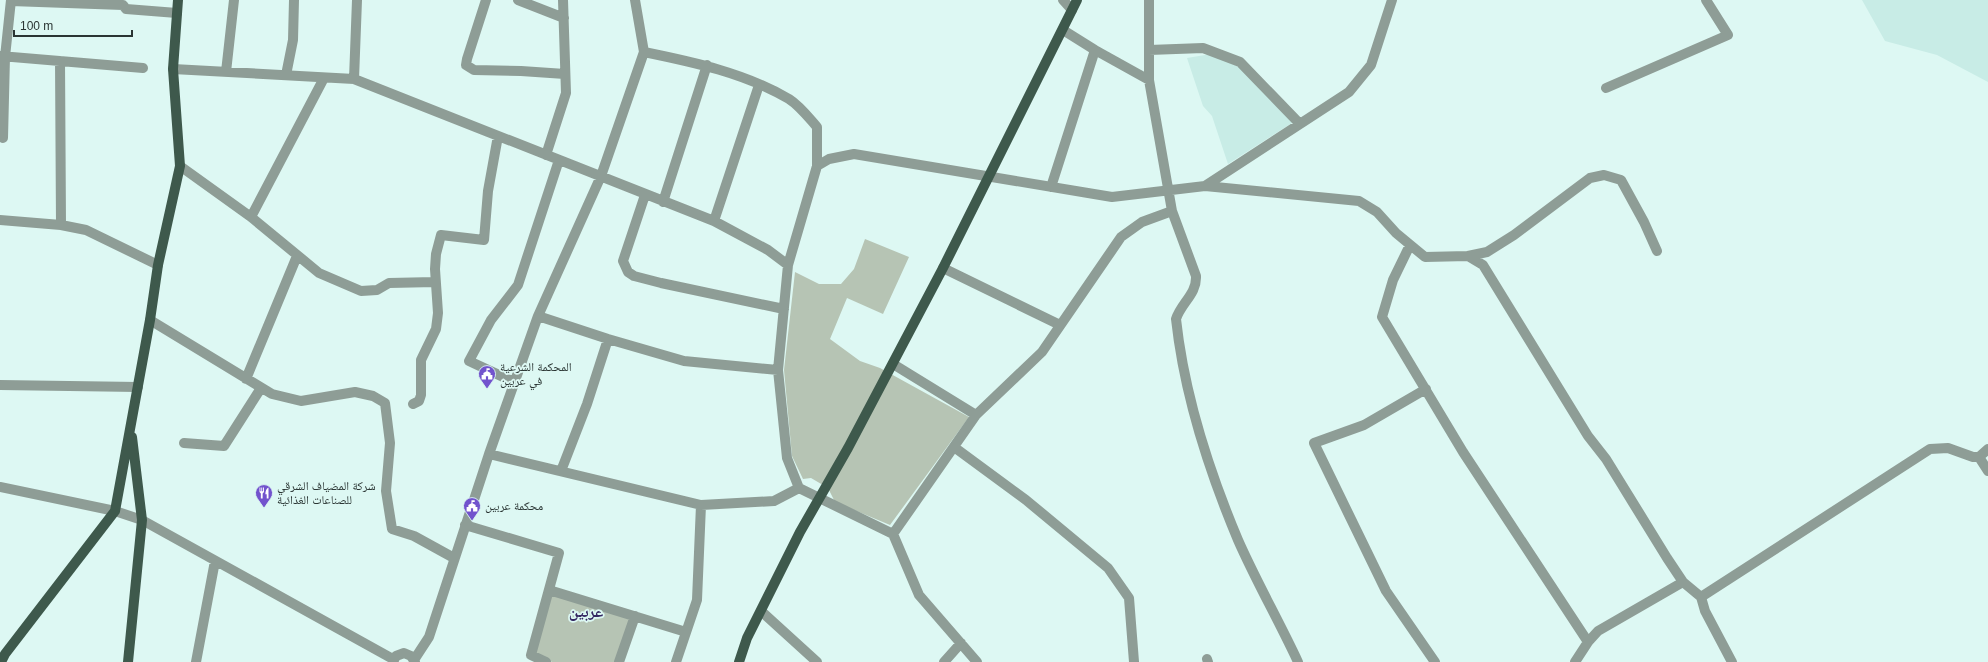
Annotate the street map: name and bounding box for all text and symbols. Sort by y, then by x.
scale bar [14,12,132,38]
text: 100 m [20,19,53,33]
place label: المحكمة الشرعية في عربين [500,360,572,391]
public building icon: المحكمة الشرعية في عربين [477,364,497,389]
place label: شركة المضياف الشرقي للصناعات الغذائية [277,479,376,507]
restaurant icon: شركة المضياف الشرقي للصناعات الغذائية [254,483,274,508]
public building icon: محكمة عربين [462,496,482,521]
place label: محكمة عربين [485,499,543,513]
district label: عربين [569,603,603,621]

